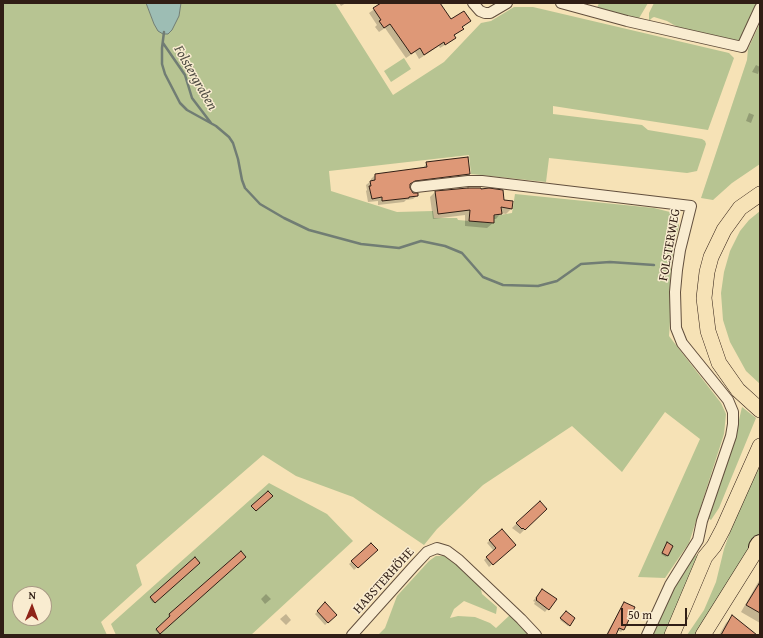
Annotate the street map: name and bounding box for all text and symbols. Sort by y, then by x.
water label: Folstergraben [170,43,220,113]
street label: FOLSTERWEG [656,208,684,282]
street label: HABSTERHÖHE [350,545,418,617]
north arrow [12,586,52,626]
text: N [28,587,36,603]
scale bar [623,600,689,626]
text: 50 m [628,606,652,623]

